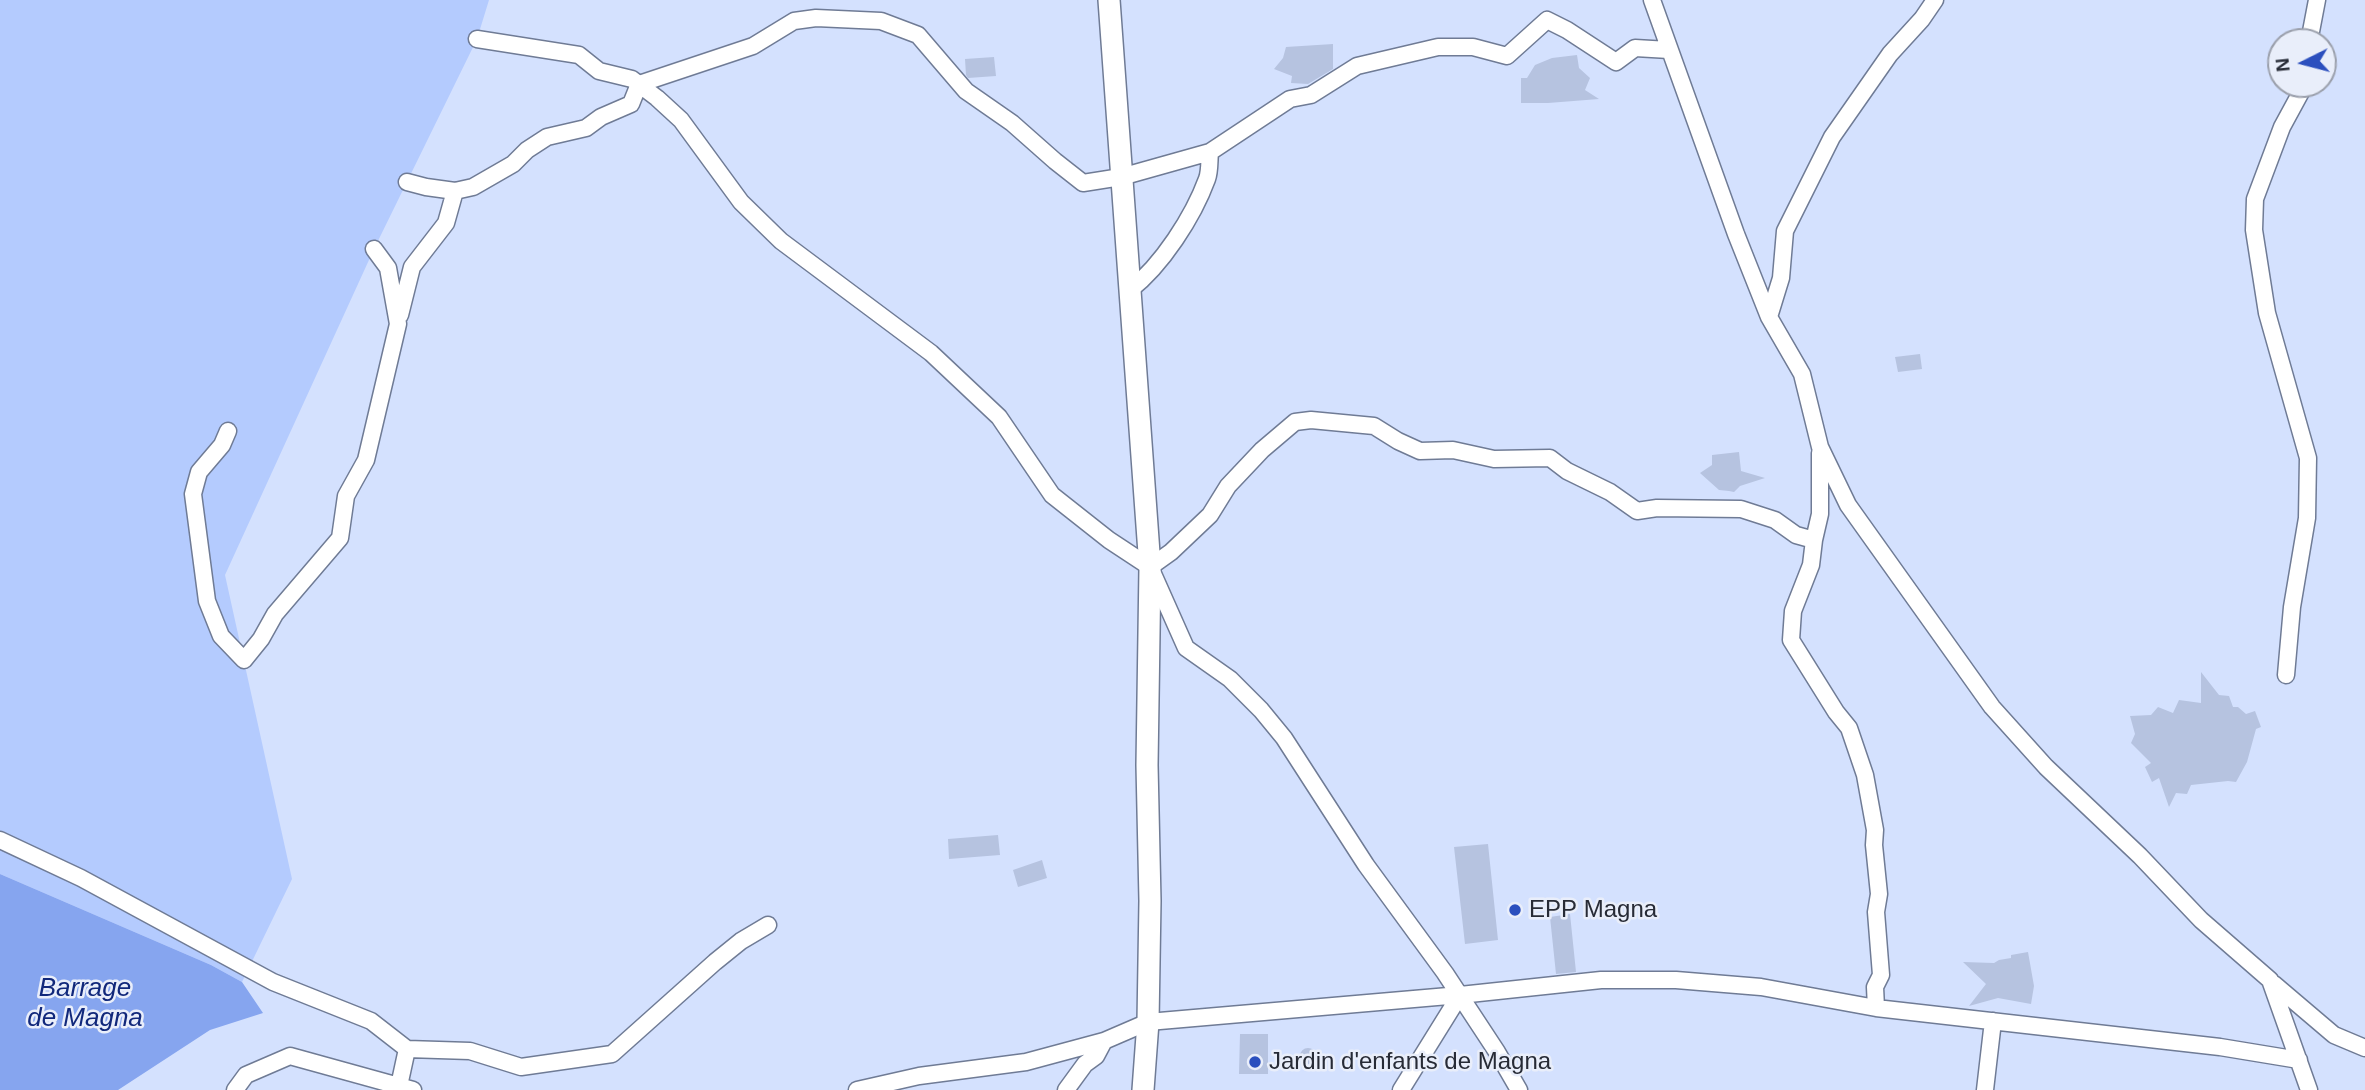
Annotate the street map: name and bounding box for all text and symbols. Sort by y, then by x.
north arrow [2267,28,2337,98]
text: N [2271,57,2294,73]
place label: EPP Magna [1529,896,1657,924]
marker: EPP Magna [1507,902,1523,918]
water label: Barrage de Magna [27,973,143,1034]
place label: Jardin d'enfants de Magna [1269,1048,1551,1076]
marker: Jardin d'enfants de Magna [1247,1054,1263,1070]

